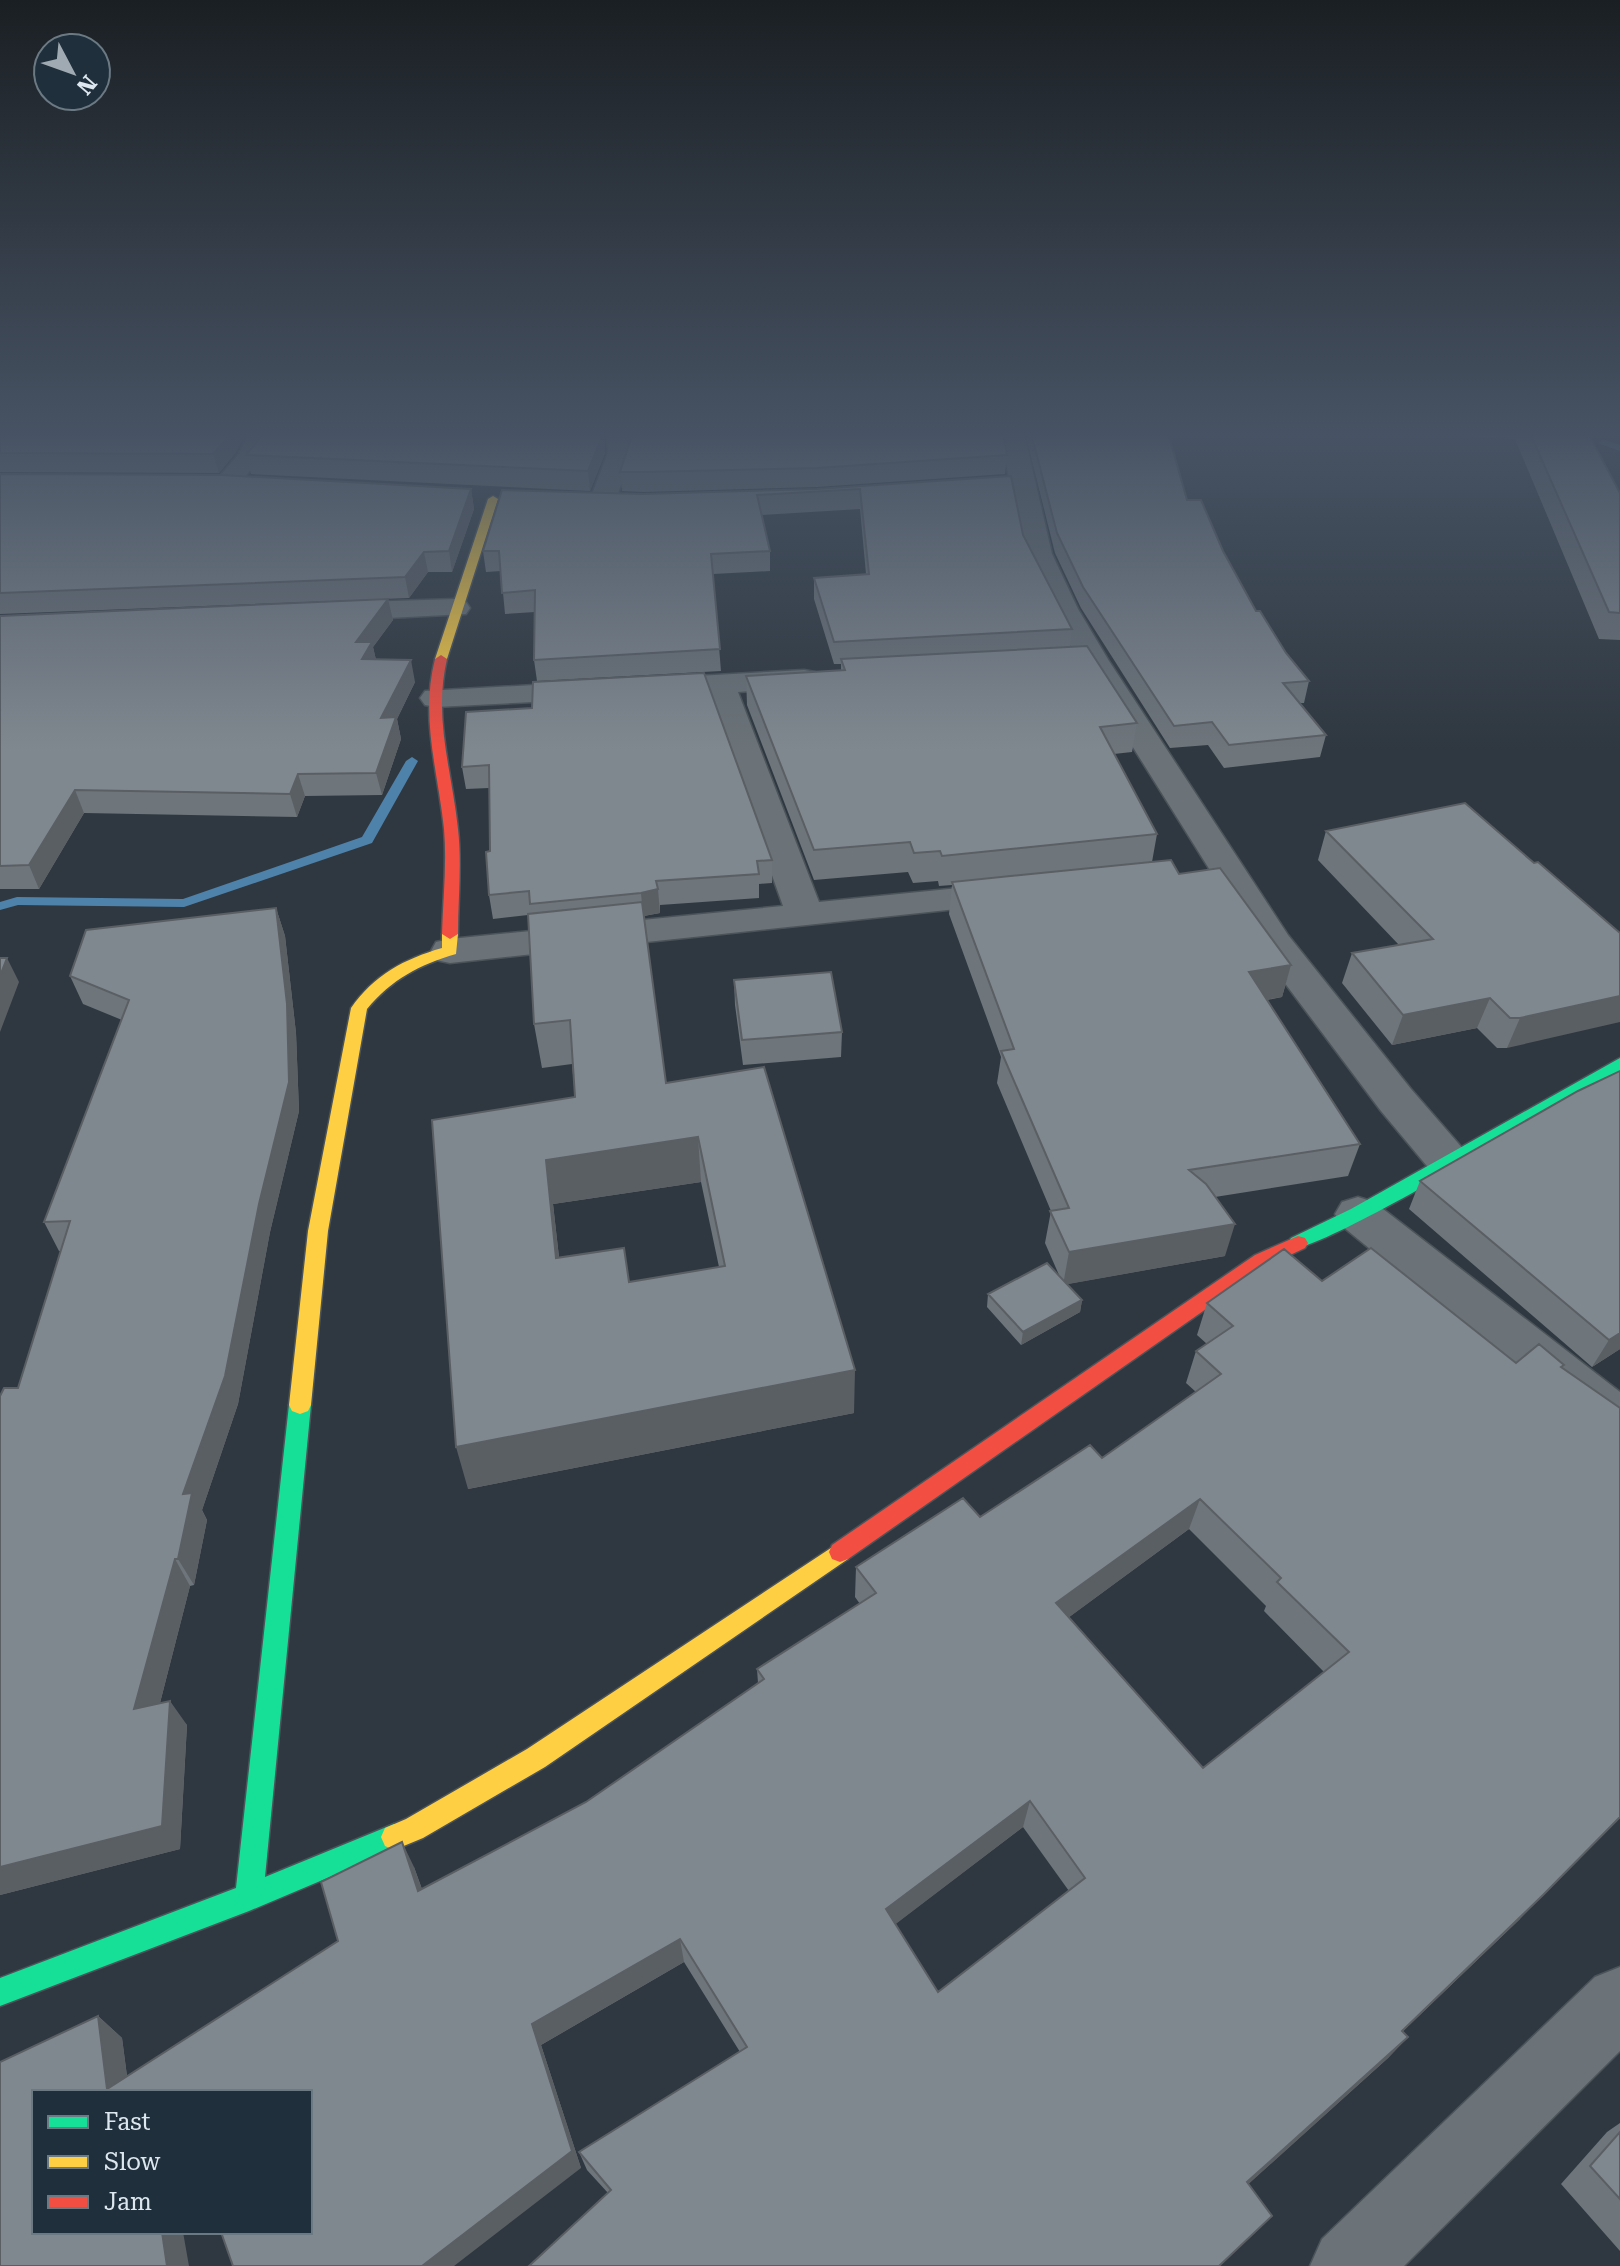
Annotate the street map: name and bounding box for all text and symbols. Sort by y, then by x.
north arrow [32,32,112,112]
text: N [72,70,102,99]
legend [32,2090,312,2234]
text: Fast [104,2108,151,2136]
text: Slow [104,2148,161,2176]
text: Jam [104,2188,152,2216]

